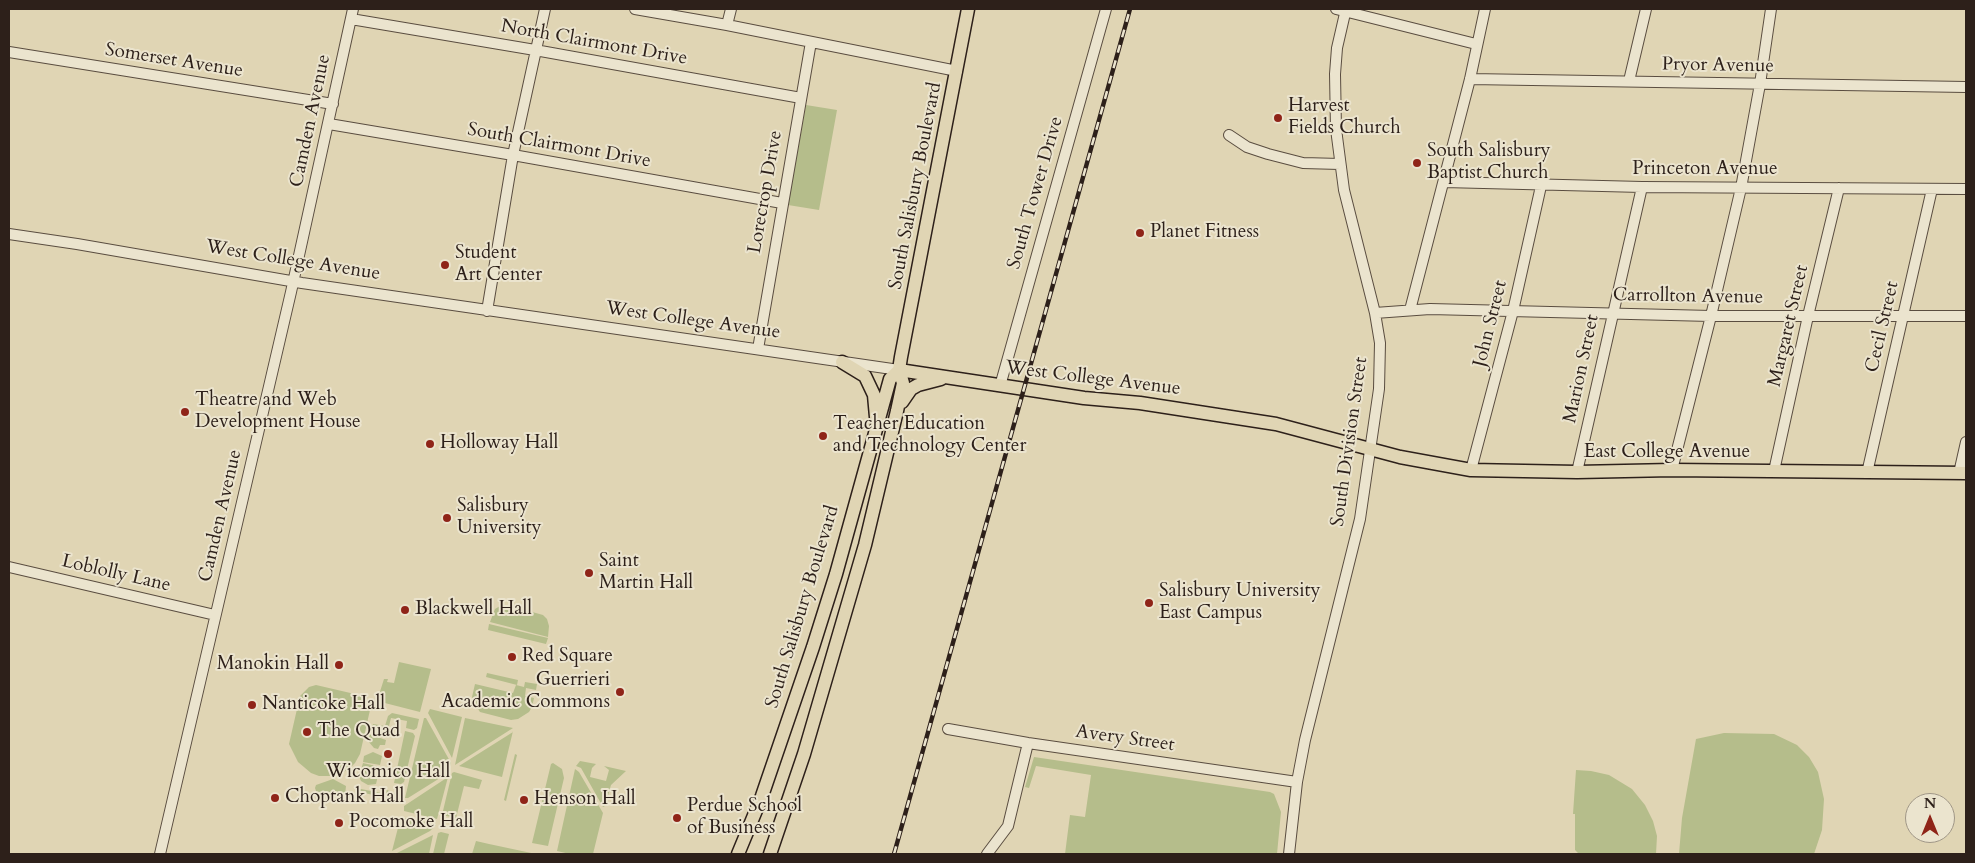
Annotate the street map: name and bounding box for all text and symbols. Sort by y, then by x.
street label: North Clairmont Drive [499,15,689,71]
street label: Somerset Avenue [104,39,244,83]
street label: Camden Avenue [286,53,336,189]
street label: Pryor Avenue [1662,54,1774,78]
street label: South Salisbury Boulevard [885,80,947,292]
place label: Harvest Fields Church [1288,96,1401,140]
marker: Harvest Fields Church [1272,112,1284,124]
street label: South Tower Drive [1003,114,1069,272]
street label: South Clairmont Drive [466,119,652,173]
street label: Lorecrop Drive [744,129,788,255]
place label: South Salisbury Baptist Church [1427,141,1551,185]
marker: South Salisbury Baptist Church [1411,157,1423,169]
street label: Princeton Avenue [1632,159,1778,181]
place label: Planet Fitness [1150,222,1259,244]
marker: Planet Fitness [1134,227,1146,239]
street label: West College Avenue [204,236,382,286]
place label: Student Art Center [455,243,542,287]
marker: Student Art Center [439,259,451,271]
street label: Margaret Street [1764,263,1814,389]
street label: John Street [1469,278,1513,370]
street label: Cecil Street [1861,279,1905,375]
street label: Carrollton Avenue [1613,284,1763,310]
street label: West College Avenue [604,297,782,345]
street label: Marion Street [1559,313,1605,425]
street label: South Division Street [1327,356,1373,528]
street label: West College Avenue [1004,357,1182,401]
place label: Theatre and Web Development House [195,390,361,434]
marker: Theatre and Web Development House [179,406,191,418]
place label: Teacher Education and Technology Center [833,414,1026,458]
marker: Teacher Education and Technology Center [817,430,829,442]
place label: Holloway Hall [440,433,558,455]
marker: Holloway Hall [424,438,436,450]
street label: East College Avenue [1584,442,1750,464]
street label: Camden Avenue [195,448,247,584]
place label: Salisbury University [457,496,542,540]
street label: South Salisbury Boulevard [761,503,845,711]
marker: Salisbury University [441,512,453,524]
street label: Loblolly Lane [59,550,173,598]
place label: Saint Martin Hall [599,551,693,595]
marker: Saint Martin Hall [583,567,595,579]
place label: Salisbury University East Campus [1159,581,1321,625]
marker: Salisbury University East Campus [1143,597,1155,609]
place label: Blackwell Hall [415,599,532,621]
marker: Blackwell Hall [399,604,411,616]
place label: Red Square [522,646,613,668]
marker: Red Square [506,651,518,663]
place label: Manokin Hall [217,654,329,676]
marker: Manokin Hall [333,659,345,671]
place label: Guerrieri Academic Commons [441,670,610,714]
marker: Guerrieri Academic Commons [614,686,626,698]
place label: Nanticoke Hall [262,694,385,716]
marker: Nanticoke Hall [246,699,258,711]
place label: The Quad [317,721,400,743]
street label: Avery Street [1074,721,1176,757]
marker: The Quad [301,726,313,738]
marker: Wicomico Hall [382,748,394,760]
place label: Wicomico Hall [326,762,450,784]
place label: Choptank Hall [285,787,404,809]
place label: Henson Hall [534,789,636,811]
marker: Choptank Hall [269,792,281,804]
north arrow [1905,793,1955,843]
marker: Henson Hall [518,794,530,806]
text: N [1924,794,1936,813]
place label: Perdue School of Business [687,796,802,840]
place label: Pocomoke Hall [349,812,473,834]
marker: Perdue School of Business [671,812,683,824]
marker: Pocomoke Hall [333,817,345,829]

